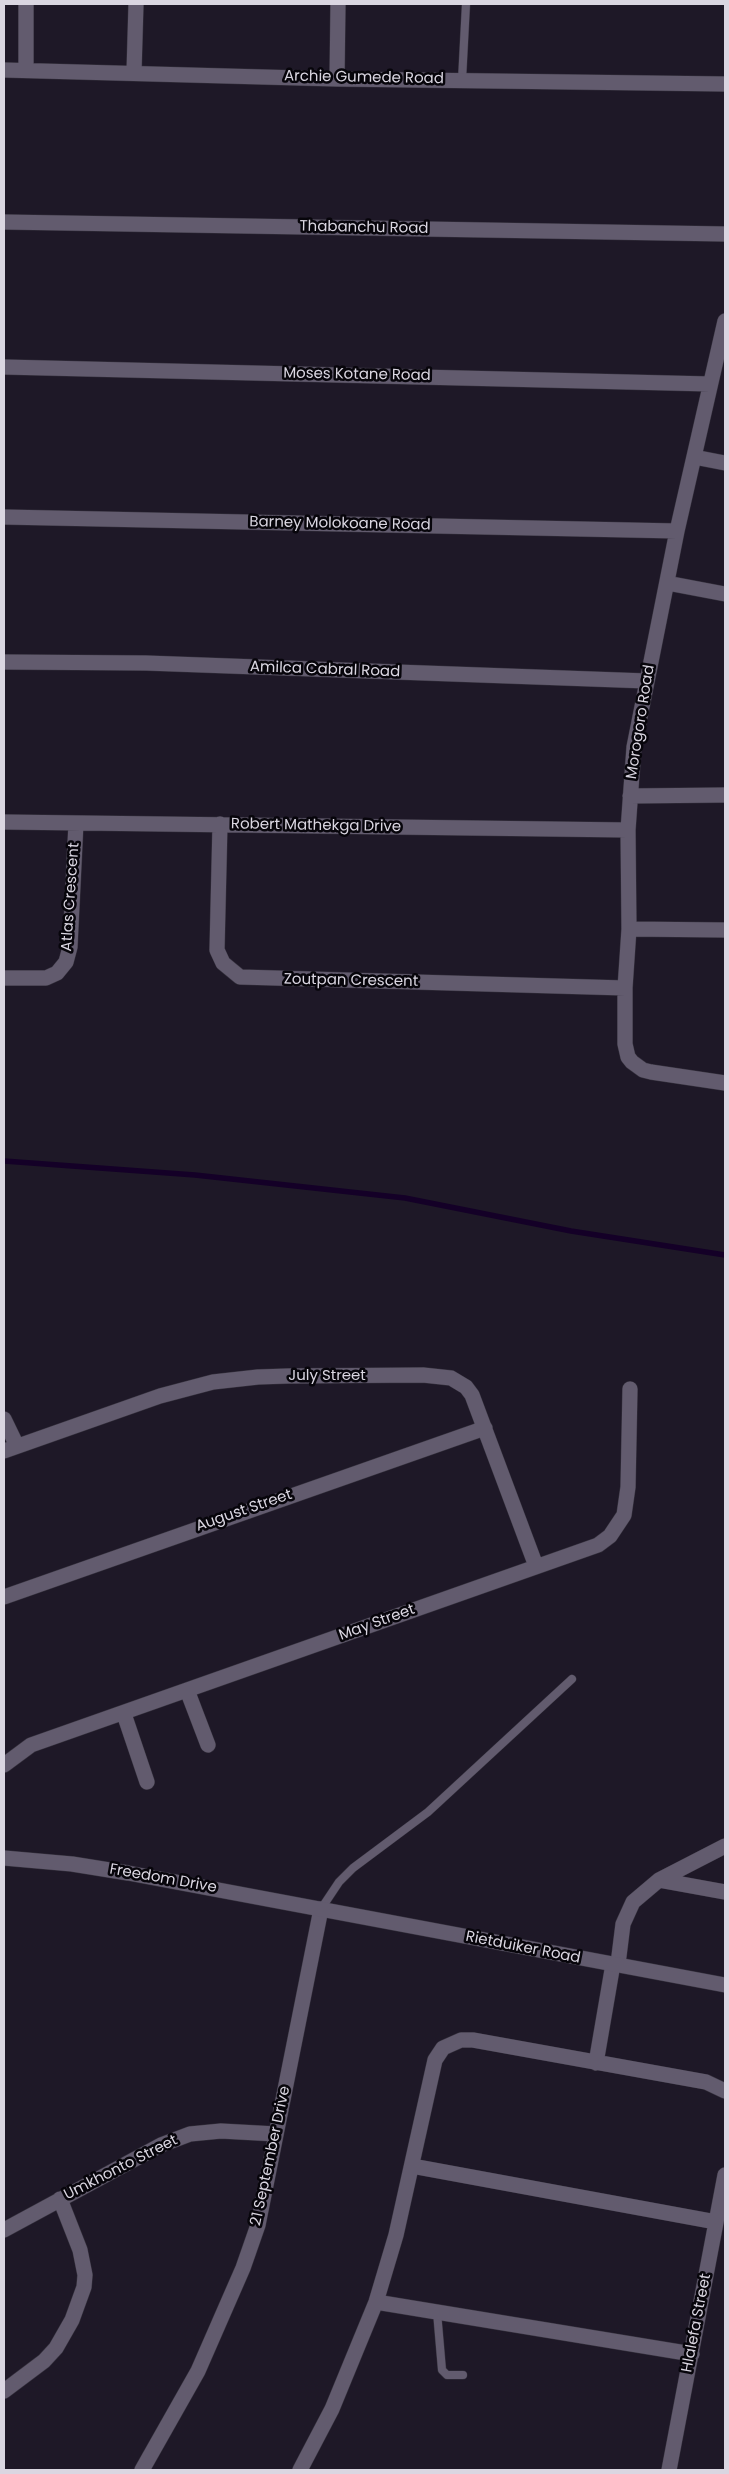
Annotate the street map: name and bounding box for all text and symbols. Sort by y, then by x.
street label: Archie Gumede Road [284,68,444,88]
street label: Thabanchu Road [299,218,429,238]
street label: Moses Kotane Road [283,365,431,385]
street label: Barney Molokoane Road [249,513,431,535]
street label: Amilca Cabral Road [249,658,401,682]
street label: Morogoro Road [623,663,659,781]
street label: Robert Mathekga Drive [231,816,401,836]
street label: Atlas Crescent [58,842,84,952]
street label: Zoutpan Crescent [284,971,418,991]
street label: July Street [288,1367,366,1385]
street label: August Street [193,1486,295,1536]
street label: May Street [337,1601,417,1645]
street label: Freedom Drive [108,1861,218,1897]
street label: Rietduiker Road [464,1928,582,1968]
street label: 21 September Drive [247,2084,295,2228]
street label: Umkhonto Street [61,2132,181,2204]
street label: Hlalefa Street [679,2272,715,2374]

